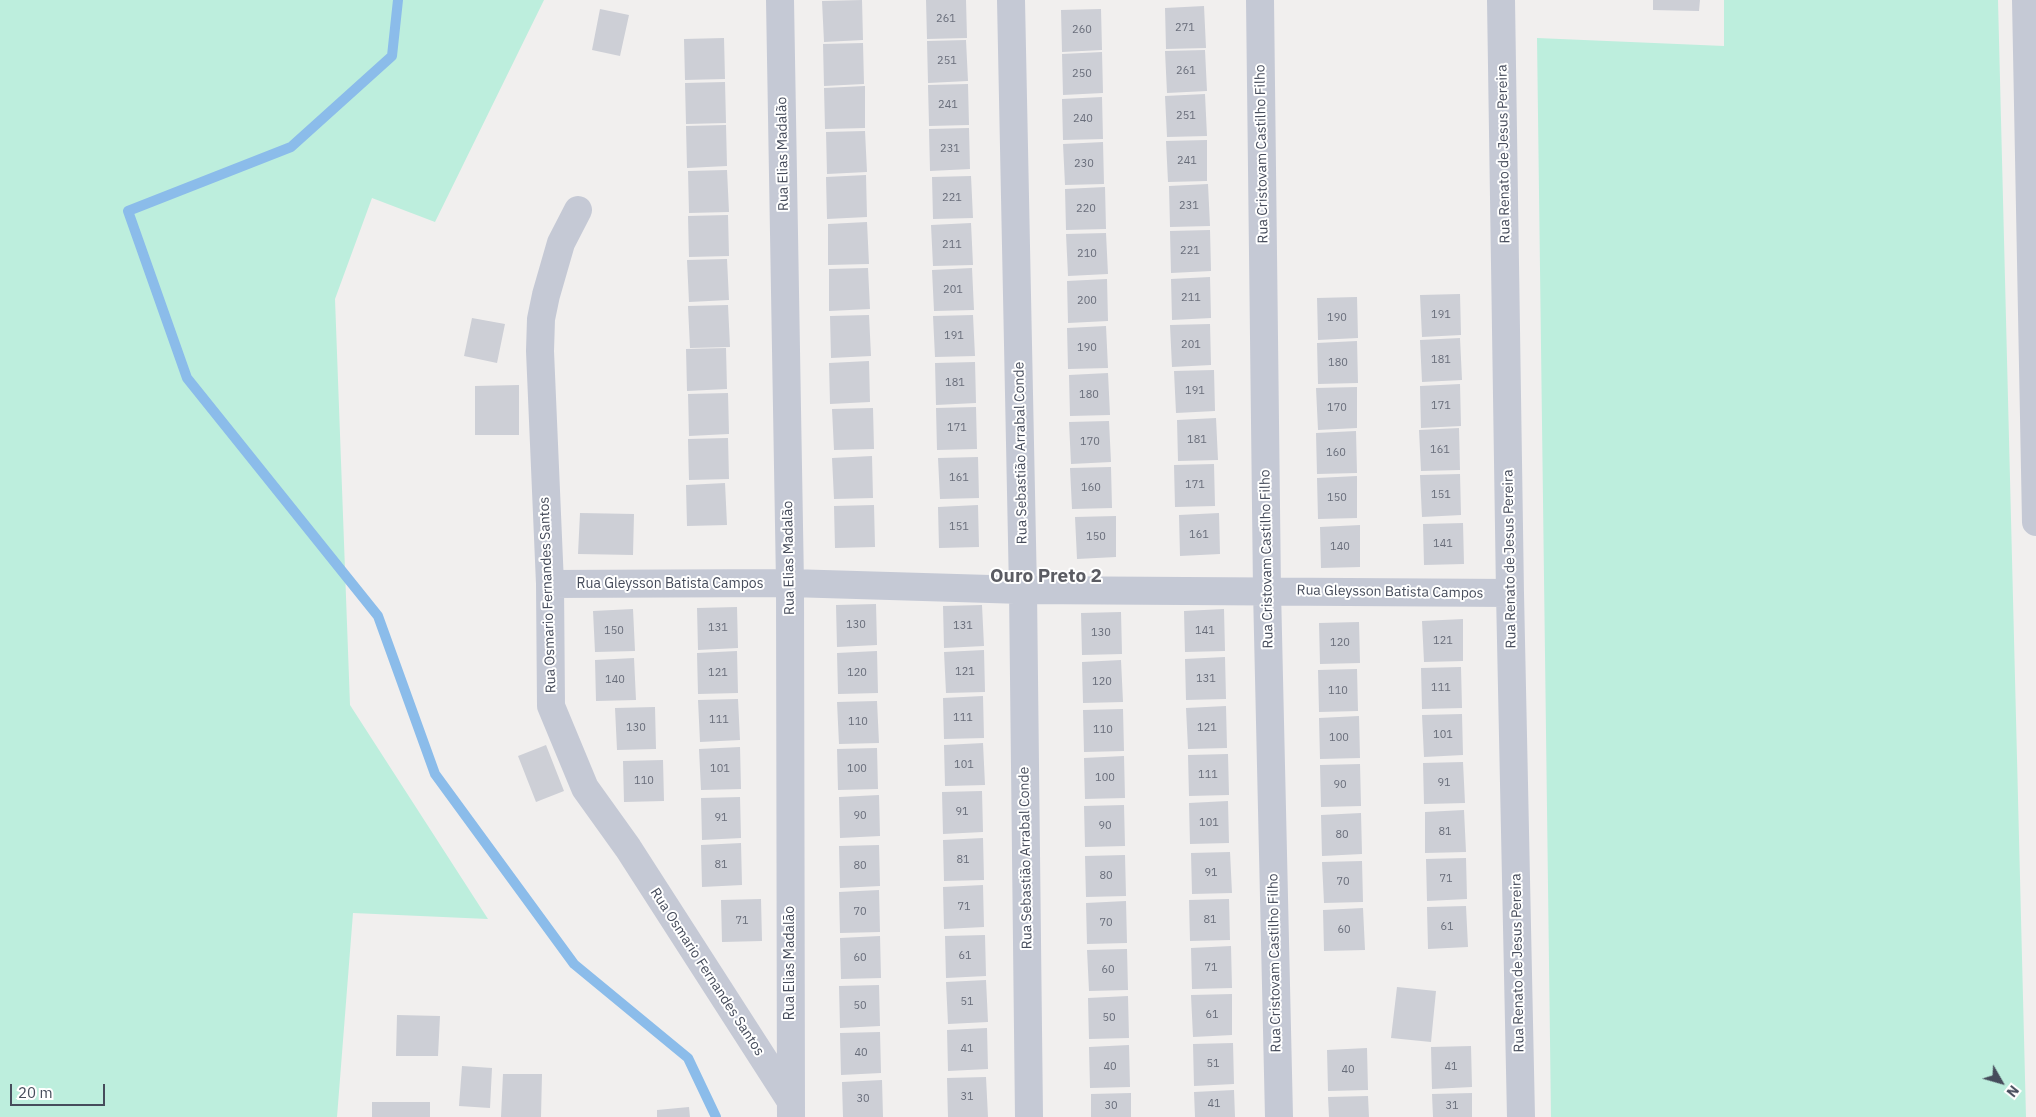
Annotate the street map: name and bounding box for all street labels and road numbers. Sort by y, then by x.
street label: Rua Cristovam Castilho Filho [1252,64,1272,244]
street label: Rua Renato de Jesus Pereira [1494,64,1514,244]
street label: Rua Elias Madalão [774,97,792,211]
street label: Rua Sebastião Arrabal Conde [1011,362,1031,544]
street label: Rua Cristovam Castilho Filho [1257,469,1277,649]
street label: Rua Renato de Jesus Pereira [1500,469,1520,649]
street label: Rua Osmario Fernandes Santos [536,496,560,694]
street label: Rua Elias Madalão [780,501,798,615]
street label: Rua Gleysson Batista Campos [576,576,764,592]
street label: Rua Gleysson Batista Campos [1296,582,1484,602]
street label: Rua Sebastião Arrabal Conde [1016,767,1036,949]
street label: Rua Cristovam Castilho Filho [1265,873,1285,1053]
street label: Rua Renato de Jesus Pereira [1508,873,1528,1053]
street label: Rua Osmario Fernandes Santos [646,885,768,1059]
street label: Rua Elias Madalão [782,906,798,1020]

